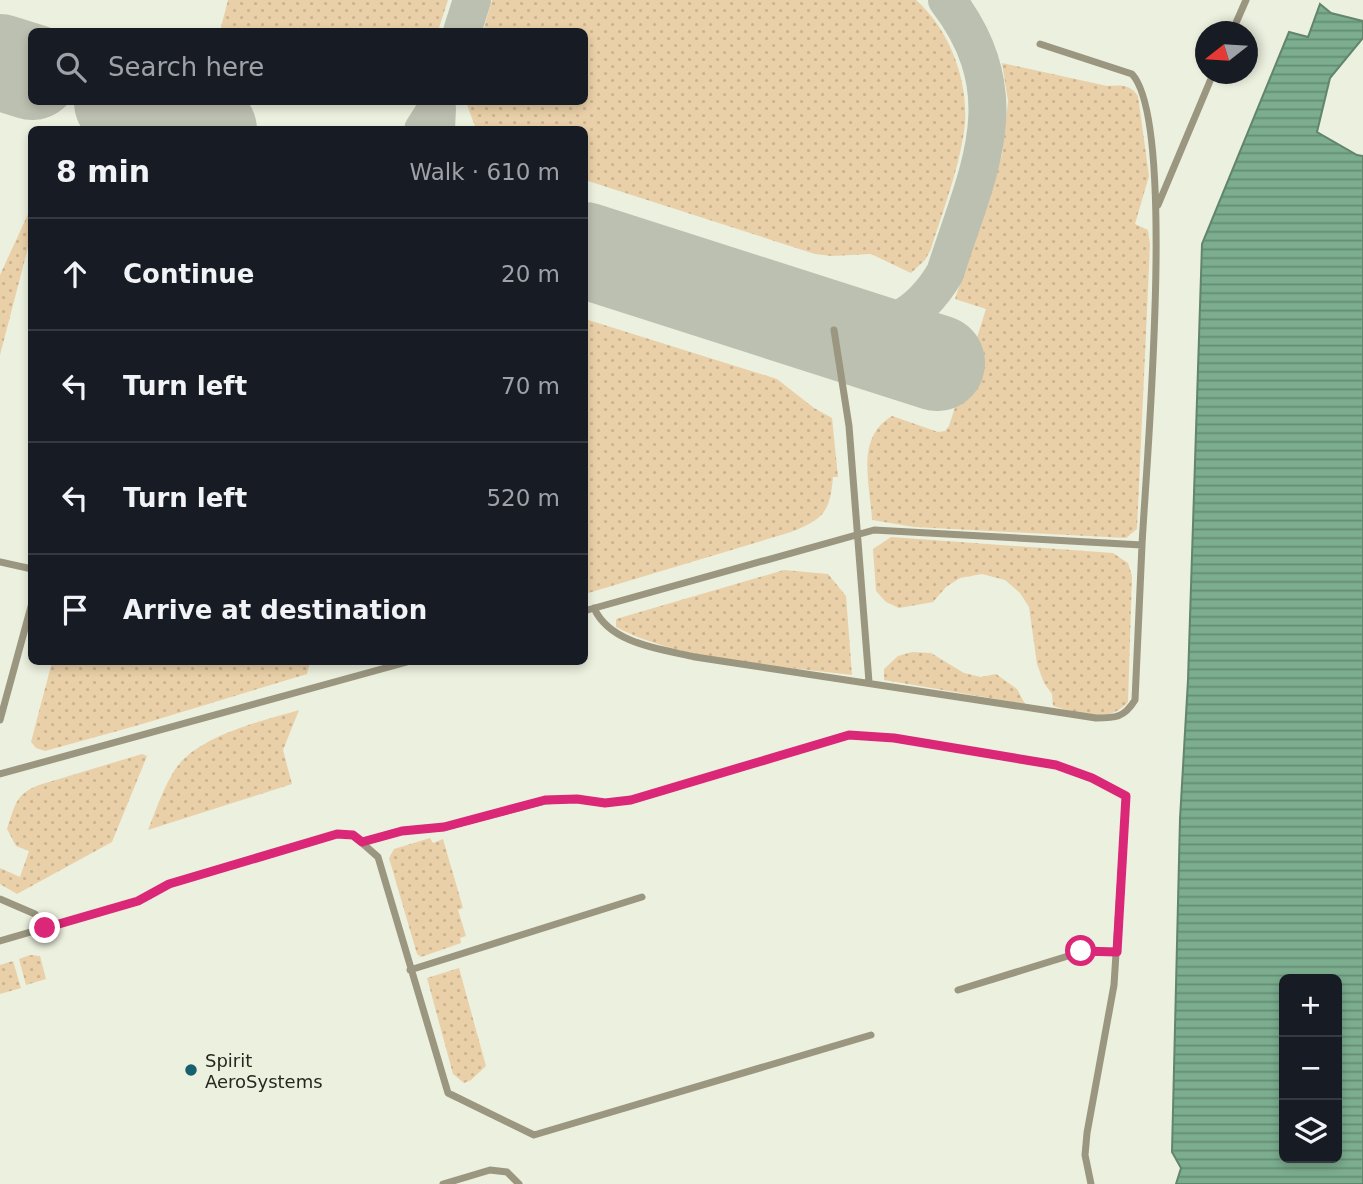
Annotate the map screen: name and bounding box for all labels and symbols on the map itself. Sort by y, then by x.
north arrow [1195,21,1258,84]
route end [29,912,60,943]
route start [1065,935,1096,966]
place label: Spirit AeroSystems [205,1050,323,1092]
marker: Spirit AeroSystems [183,1062,199,1078]

